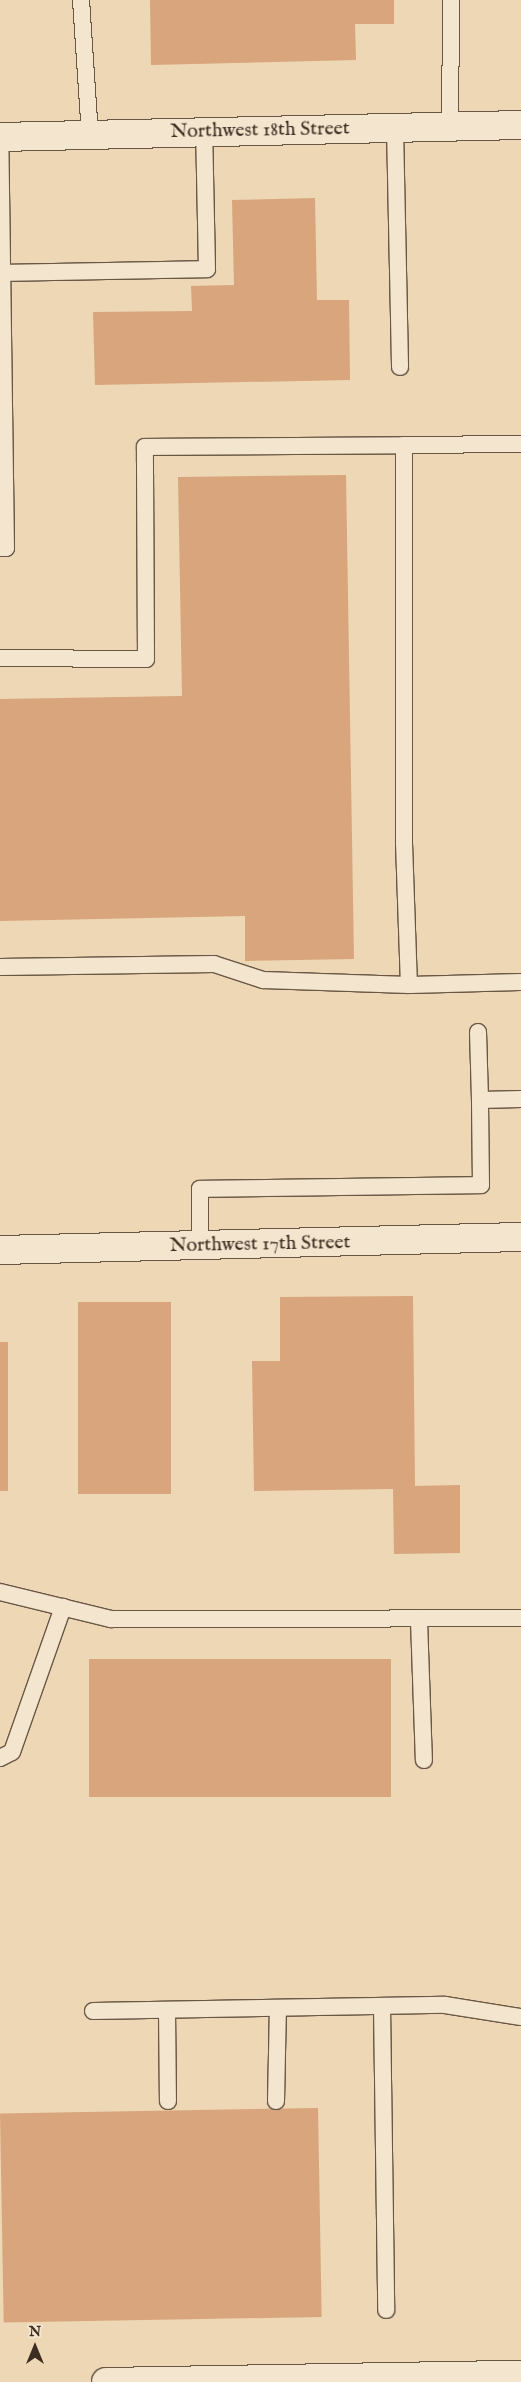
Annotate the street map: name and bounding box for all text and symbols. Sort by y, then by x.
street label: Northwest 18th Street [170,116,350,144]
street label: Northwest 17th Street [169,1230,351,1258]
north arrow [10,2322,60,2372]
text: N [29,2323,41,2341]

